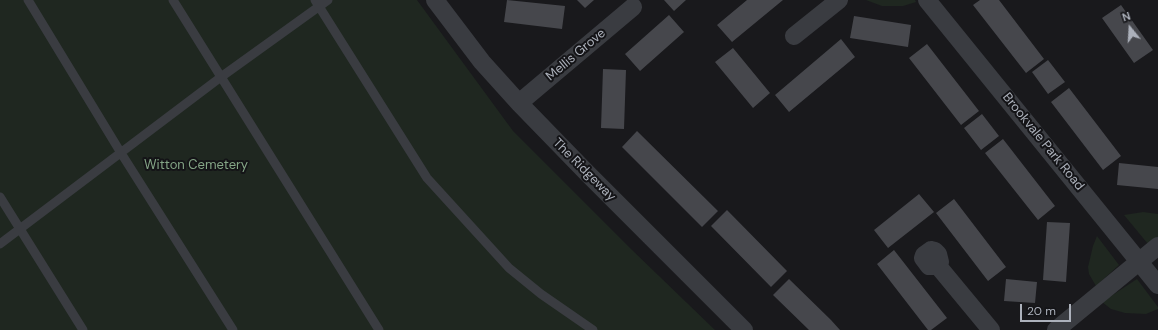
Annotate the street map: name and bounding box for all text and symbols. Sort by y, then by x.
north arrow [1110,8,1150,48]
text: N [1120,9,1132,24]
street label: Mellis Grove [543,26,609,84]
street label: Brookvale Park Road [999,90,1087,194]
street label: The Ridgeway [549,135,619,205]
park label: Witton Cemetery [144,158,248,174]
scale bar [1022,296,1073,322]
text: 20 m [1027,303,1056,319]

